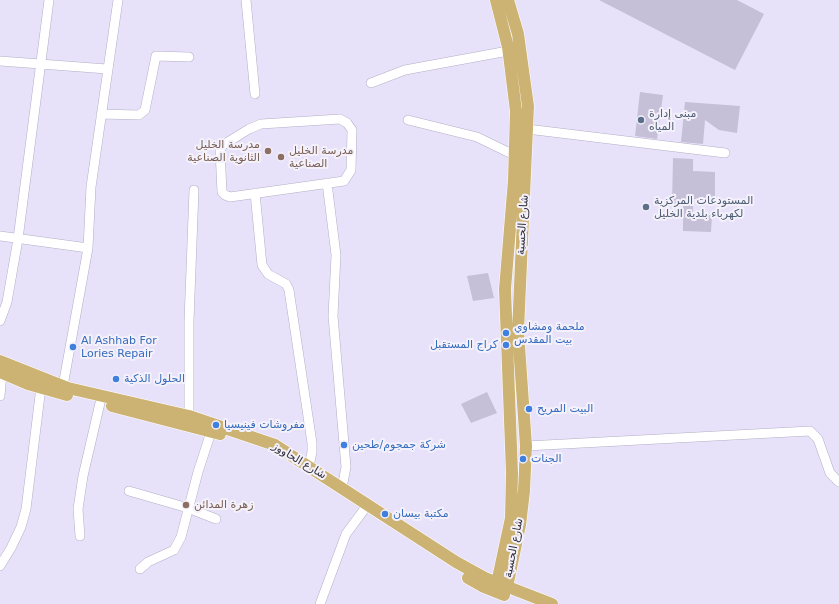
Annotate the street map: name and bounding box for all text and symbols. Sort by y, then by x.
place label: مبنى إدارة المياه [649,107,696,133]
marker: مبنى إدارة المياه [636,115,646,125]
place label: مدرسة الخليل الثانوية الصناعية [187,138,260,164]
place label: مدرسة الخليل الصناعية [289,144,353,170]
marker: مدرسة الخليل الثانوية الصناعية [263,146,273,156]
marker: مدرسة الخليل الصناعية [276,152,286,162]
street label: شارع الحسبة [514,194,532,256]
place label: المستودعات المركزية لكهرباء بلدية الخليل [654,194,753,220]
marker: المستودعات المركزية لكهرباء بلدية الخليل [641,202,651,212]
place label: ملحمة ومشاوي بيت المقدس [514,320,585,346]
marker: ملحمة ومشاوي بيت المقدس [501,328,511,338]
place label: Al Ashhab For Lories Repair [81,334,157,360]
place label: كراج المستقبل [430,338,498,352]
marker: كراج المستقبل [501,340,511,350]
marker: Al Ashhab For Lories Repair [68,342,78,352]
place label: الحلول الذكية [124,372,185,386]
marker: الحلول الذكية [111,374,121,384]
place label: البيت المريح [537,402,593,416]
marker: البيت المريح [524,404,534,414]
place label: مفروشات فينيسيا [224,418,305,432]
marker: مفروشات فينيسيا [211,420,221,430]
place label: شركة جمجوم/طحين [352,438,446,452]
street label: شارع الحاووز [270,440,328,482]
marker: شركة جمجوم/طحين [339,440,349,450]
place label: الجنات [531,452,562,466]
marker: الجنات [518,454,528,464]
place label: زهرة المدائن [194,498,253,512]
marker: زهرة المدائن [181,500,191,510]
place label: مكتبة بيسان [393,507,449,521]
marker: مكتبة بيسان [380,509,390,519]
street label: شارع الحسبة [502,517,526,579]

